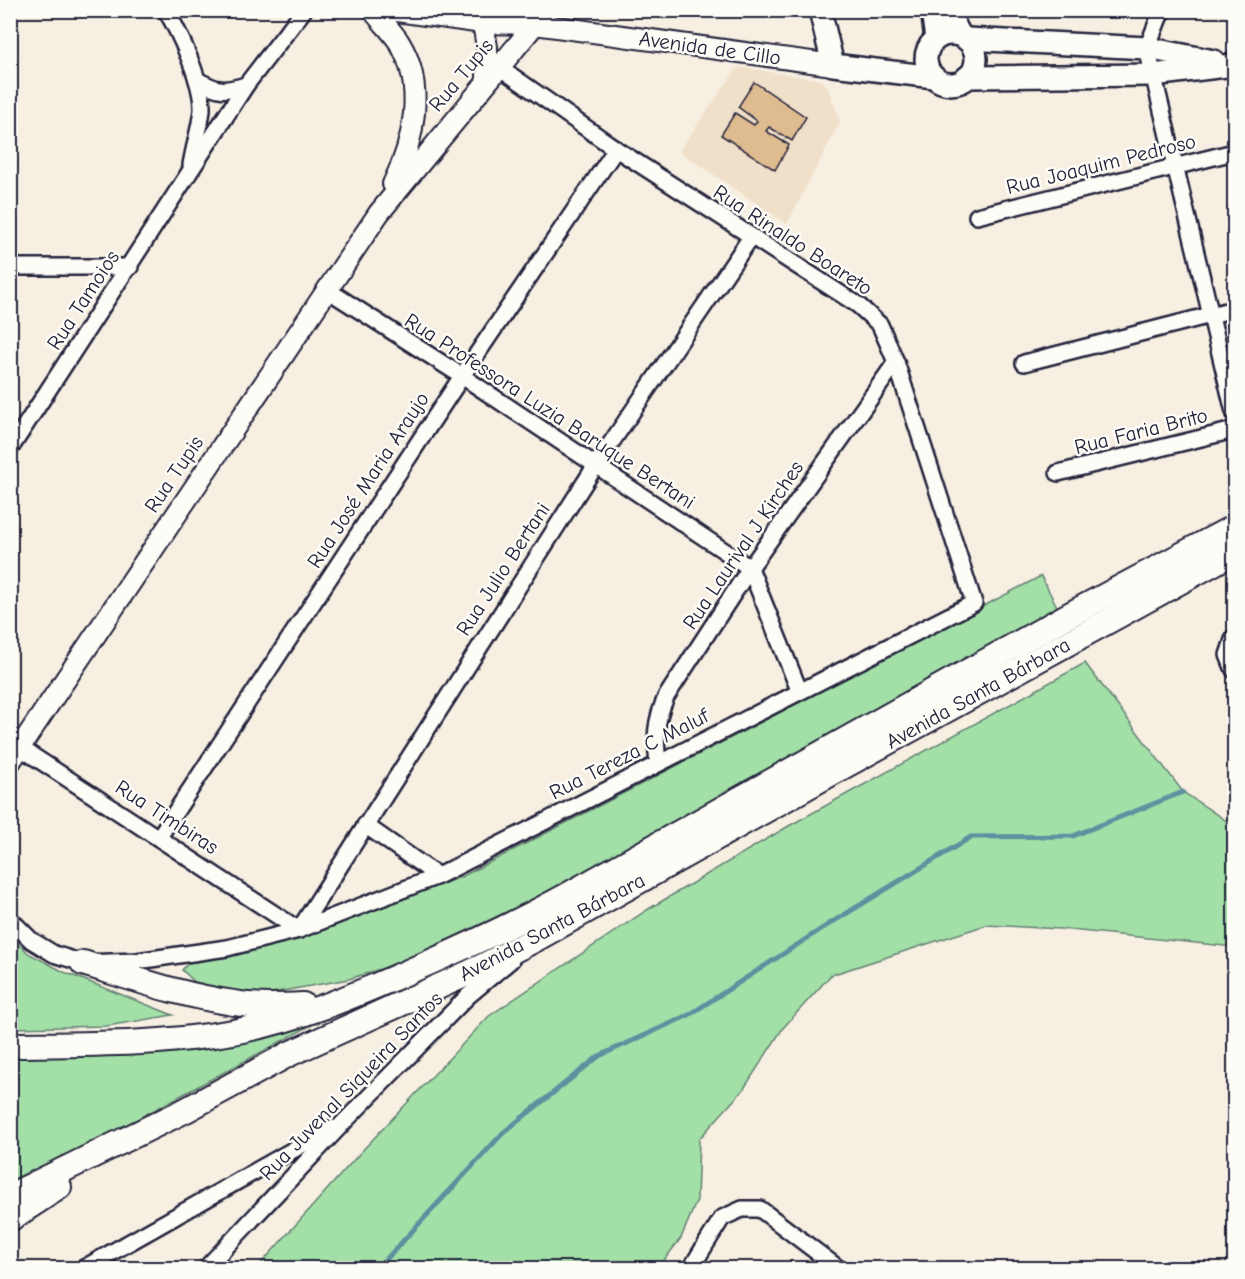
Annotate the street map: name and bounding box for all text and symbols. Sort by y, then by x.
street label: Avenida de Cillo [637,26,783,70]
street label: Rua Tupis [424,34,498,116]
street label: Rua Joaquim Pedroso [1004,129,1198,199]
street label: Rua Rinaldo Boareto [709,180,877,300]
street label: Rua Tamoios [42,246,124,354]
street label: Rua Professora Luzia Baruque Bertani [400,308,700,514]
street label: Rua José Maria Araujo [302,387,434,573]
street label: Rua Faria Brito [1072,403,1210,459]
street label: Rua Tupis [140,431,208,517]
street label: Rua Laurival J Kirches [678,456,808,634]
street label: Rua Julio Bertani [451,498,555,640]
street label: Avenida Santa Bárbara [882,632,1074,754]
street label: Rua Tereza C Maluf [545,703,714,805]
street label: Rua Timbiras [111,775,223,859]
street label: Avenida Santa Bárbara [455,868,649,986]
street label: Rua Juvenal Siqueira Santos [255,987,447,1185]

